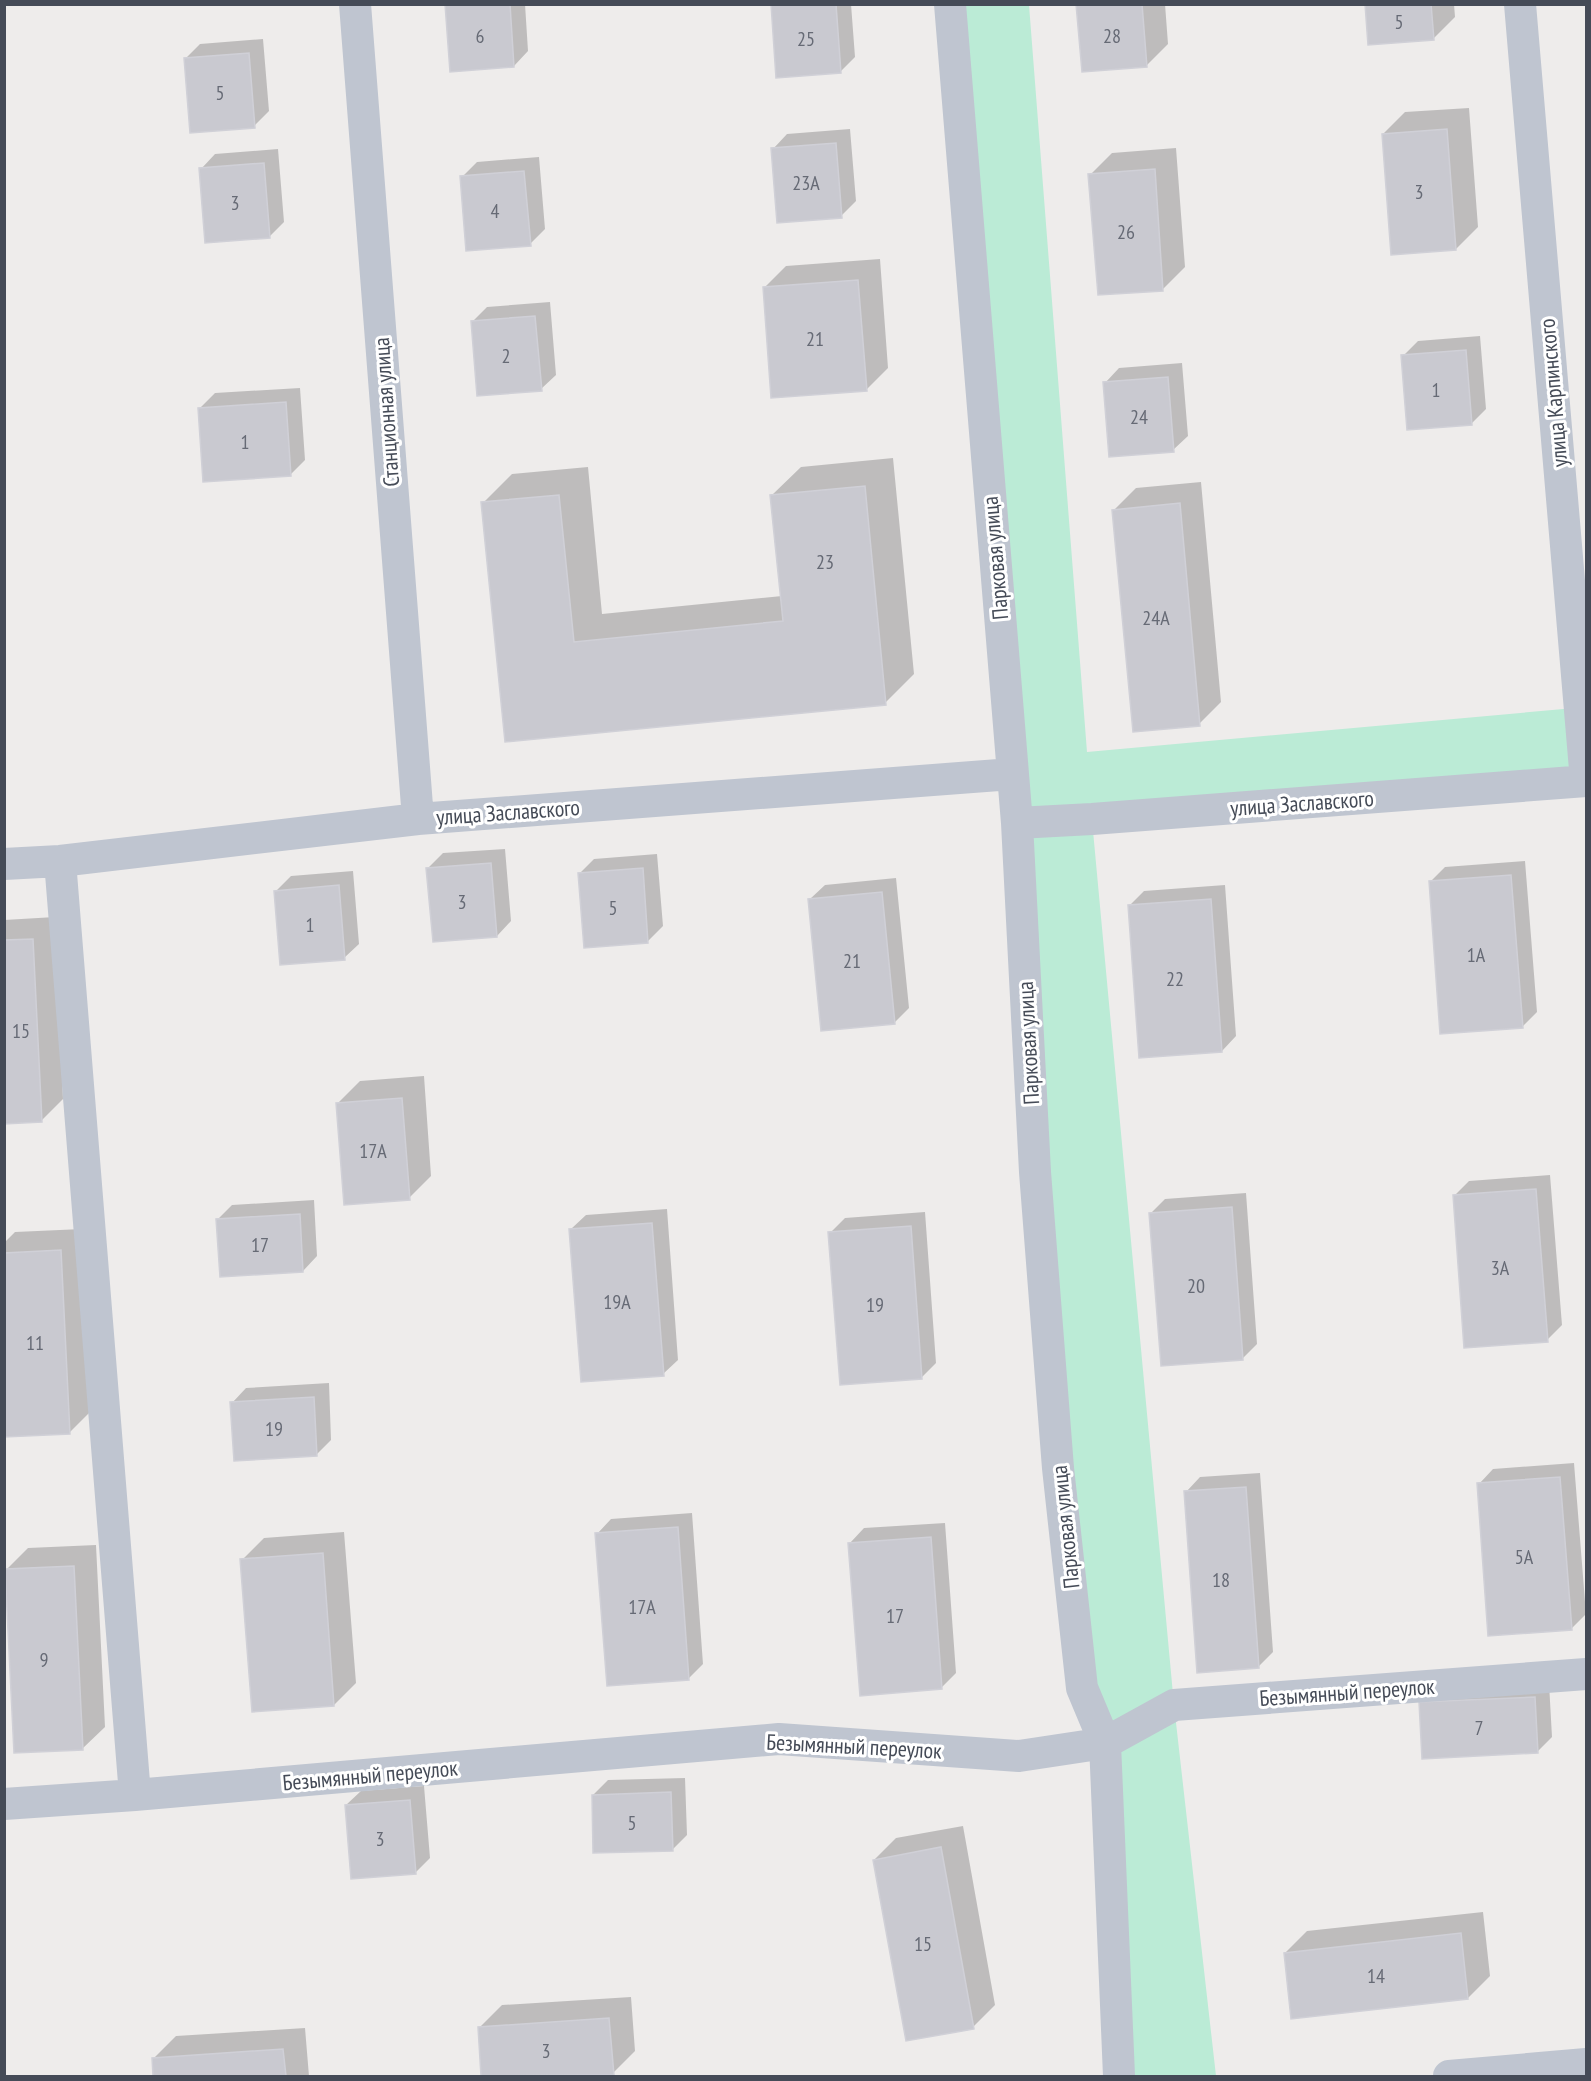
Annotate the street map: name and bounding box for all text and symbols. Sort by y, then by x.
house number: 5 [1395,9,1404,35]
house number: 6 [476,23,485,49]
house number: 28 [1103,23,1121,49]
house number: 25 [797,26,815,52]
house number: 5 [216,80,225,106]
house number: 23А [792,170,820,196]
house number: 3 [1415,179,1424,205]
house number: 3 [231,190,240,216]
house number: 4 [491,198,500,224]
house number: 26 [1117,219,1135,245]
street label: улица Карпинского [1533,318,1573,468]
house number: 21 [806,326,824,352]
street label: Станционная улица [367,337,405,487]
house number: 2 [502,343,511,369]
house number: 1 [1432,377,1441,403]
house number: 24 [1130,404,1148,430]
house number: 1 [241,429,250,455]
street label: Парковая улица [976,495,1014,621]
house number: 23 [816,549,834,575]
house number: 24А [1142,605,1170,631]
street label: улица Заславского [1229,784,1375,822]
street label: улица Заславского [435,793,581,831]
house number: 3 [458,889,467,915]
house number: 5 [609,895,618,921]
house number: 1 [306,912,315,938]
house number: 1А [1467,942,1486,968]
house number: 21 [843,948,861,974]
house number: 22 [1166,966,1184,992]
street label: Парковая улица [1011,981,1045,1105]
house number: 15 [12,1018,30,1044]
house number: 17А [359,1138,387,1164]
house number: 17 [251,1232,269,1258]
house number: 3А [1491,1255,1510,1281]
house number: 20 [1187,1273,1205,1299]
house number: 19А [603,1289,631,1315]
house number: 19 [866,1292,884,1318]
house number: 11 [26,1330,44,1356]
house number: 19 [265,1416,283,1442]
street label: Парковая улица [1045,1464,1085,1590]
house number: 5А [1515,1544,1534,1570]
house number: 18 [1212,1567,1230,1593]
house number: 17А [628,1594,656,1620]
house number: 17 [886,1603,904,1629]
house number: 9 [40,1647,49,1673]
street label: Безымянный переулок [1258,1672,1436,1712]
house number: 7 [1475,1715,1484,1741]
street label: Безымянный переулок [766,1727,943,1765]
street label: Безымянный переулок [281,1753,459,1797]
house number: 5 [628,1810,637,1836]
house number: 3 [376,1826,385,1852]
house number: 15 [914,1931,932,1957]
house number: 14 [1367,1963,1385,1989]
house number: 3 [542,2038,551,2064]

